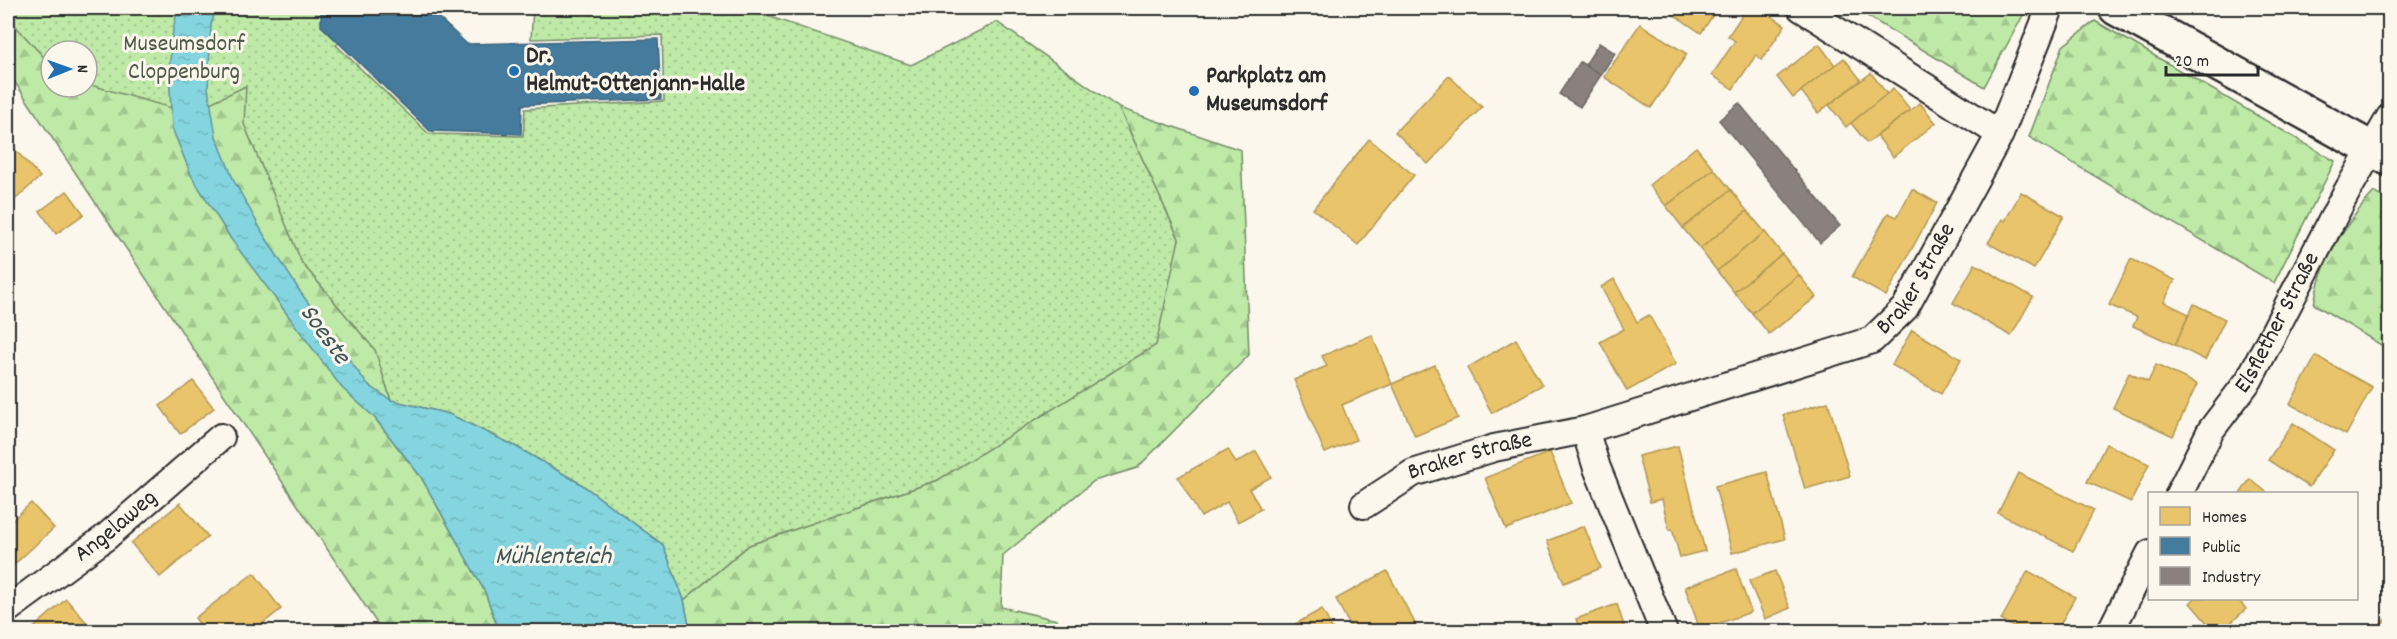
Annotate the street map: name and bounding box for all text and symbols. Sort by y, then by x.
park label: Museumsdorf Cloppenburg [123,28,245,90]
north arrow [39,39,99,99]
scale bar [2166,39,2258,77]
place label: Dr. Helmut-Ottenjann-Halle [526,40,745,102]
text: 20 m [2175,50,2209,75]
place label: Parkplatz am Museumsdorf [1206,60,1329,122]
marker: Dr. Helmut-Ottenjann-Halle [507,64,521,78]
text: N [70,65,93,73]
marker: Parkplatz am Museumsdorf [1187,84,1201,98]
street label: Braker Straße [1869,217,1965,344]
street label: Elsflether Straße [2227,247,2329,402]
water label: Soeste [289,297,359,374]
street label: Braker Straße [1404,424,1535,491]
street label: Angelaweg [68,482,165,571]
legend [2148,492,2358,600]
text: Homes [2202,506,2247,531]
text: Public [2202,536,2241,561]
water label: Mühlenteich [495,539,612,576]
text: Industry [2202,566,2261,591]

